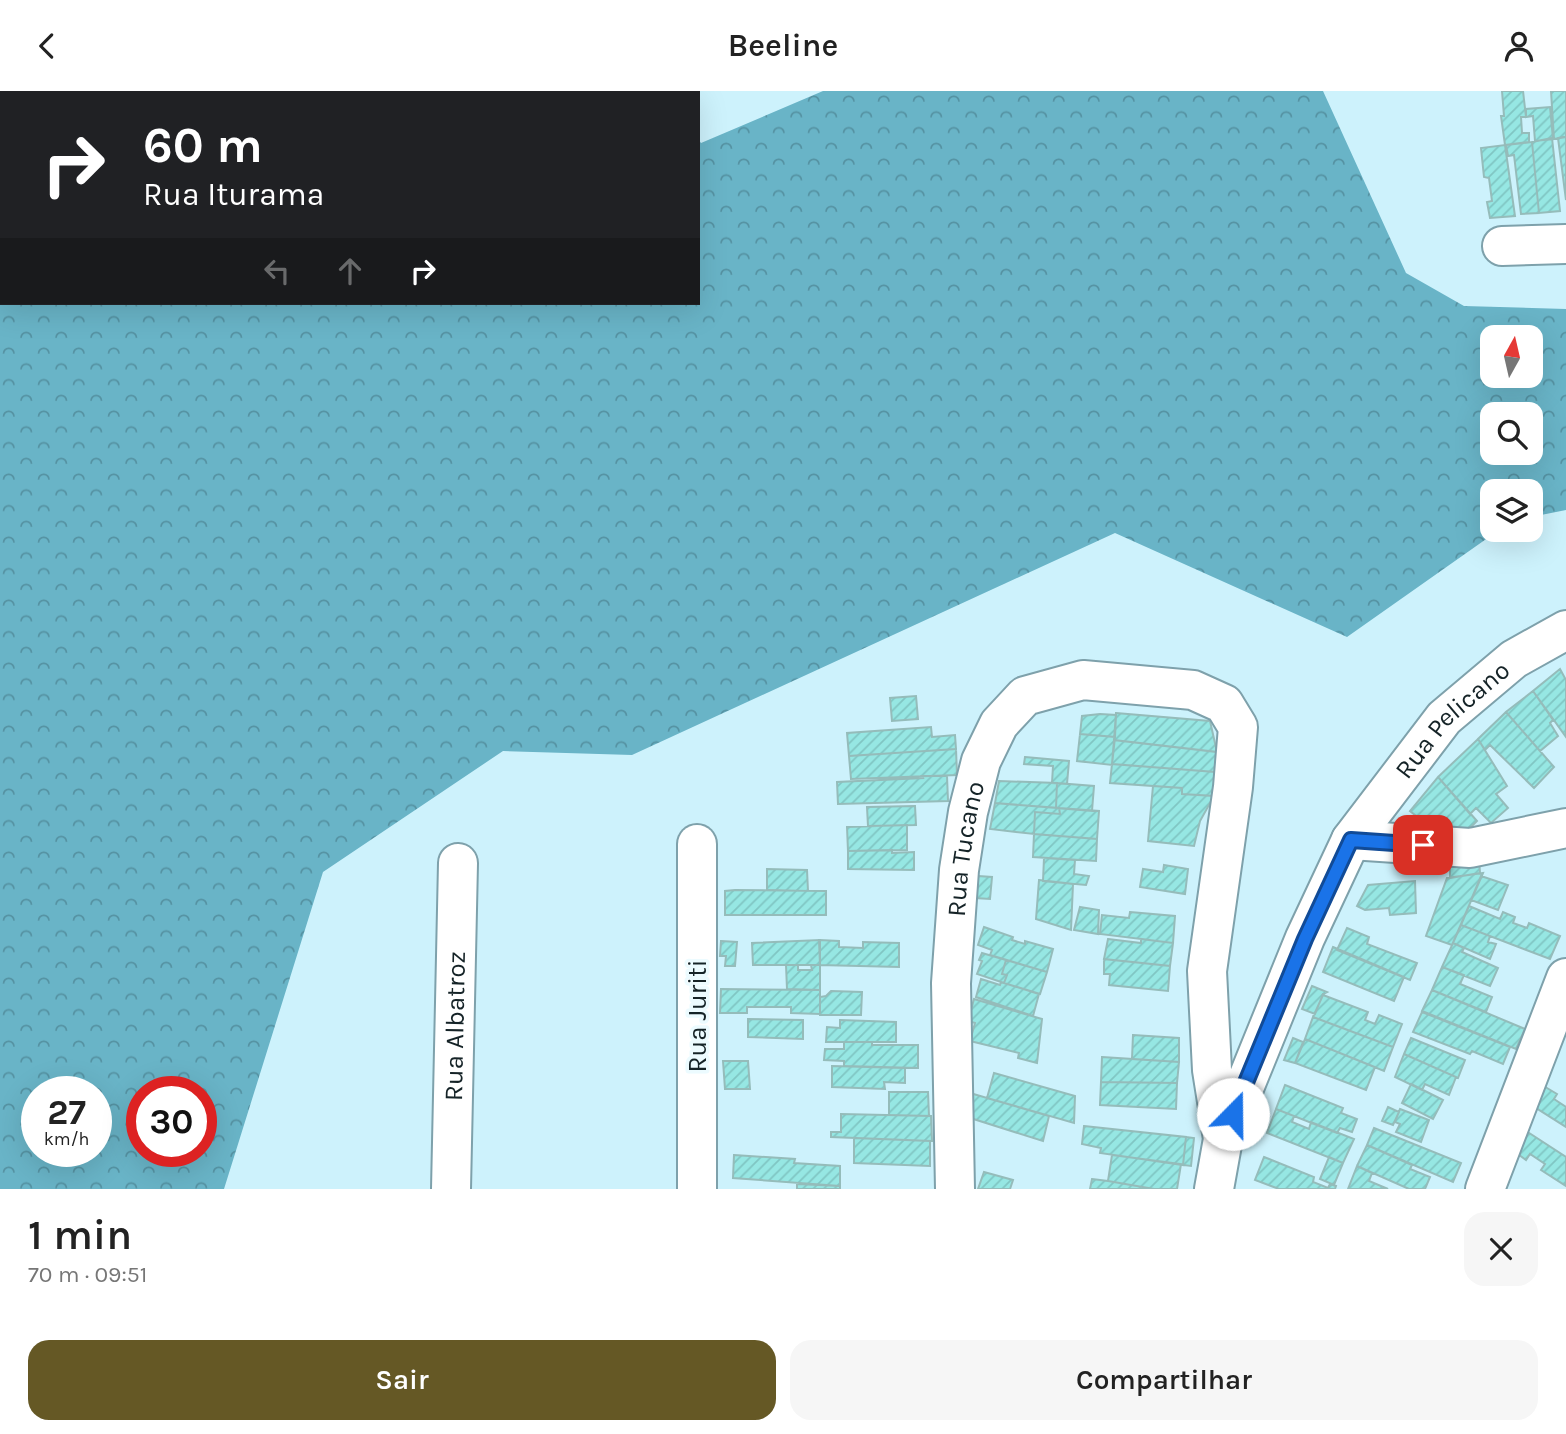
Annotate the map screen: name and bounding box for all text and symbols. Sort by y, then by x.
icon: back [28,27,66,65]
text: Beeline [728,27,838,64]
icon: person [1500,27,1538,65]
text: 60 m [143,117,263,174]
icon: right [28,119,119,210]
text: Rua Iturama [143,176,324,213]
icon: left [258,252,296,290]
icon: ahead [331,252,369,290]
icon: right [404,252,442,290]
north arrow [1480,325,1544,389]
map controls [1480,325,1543,542]
button: search [1480,402,1543,465]
button: layers [1480,479,1543,542]
street label: Rua Pelicano [1388,654,1516,785]
street label: Rua Tucano [940,778,991,918]
pin [1393,815,1453,875]
icon: arrive [1404,826,1442,864]
street label: Rua Albatroz [437,951,472,1101]
street label: Rua Juriti [682,959,713,1073]
speed limit sign: 30 [126,1076,217,1167]
position arrow [1196,1077,1270,1151]
text: 27 [47,1092,86,1133]
text: km/h [44,1128,89,1150]
text: 1 min [28,1210,132,1260]
button: close [1464,1212,1538,1286]
text: 70 m · 09:51 [28,1261,147,1288]
button: Sair [28,1340,776,1420]
button: Compartilhar [790,1340,1538,1420]

